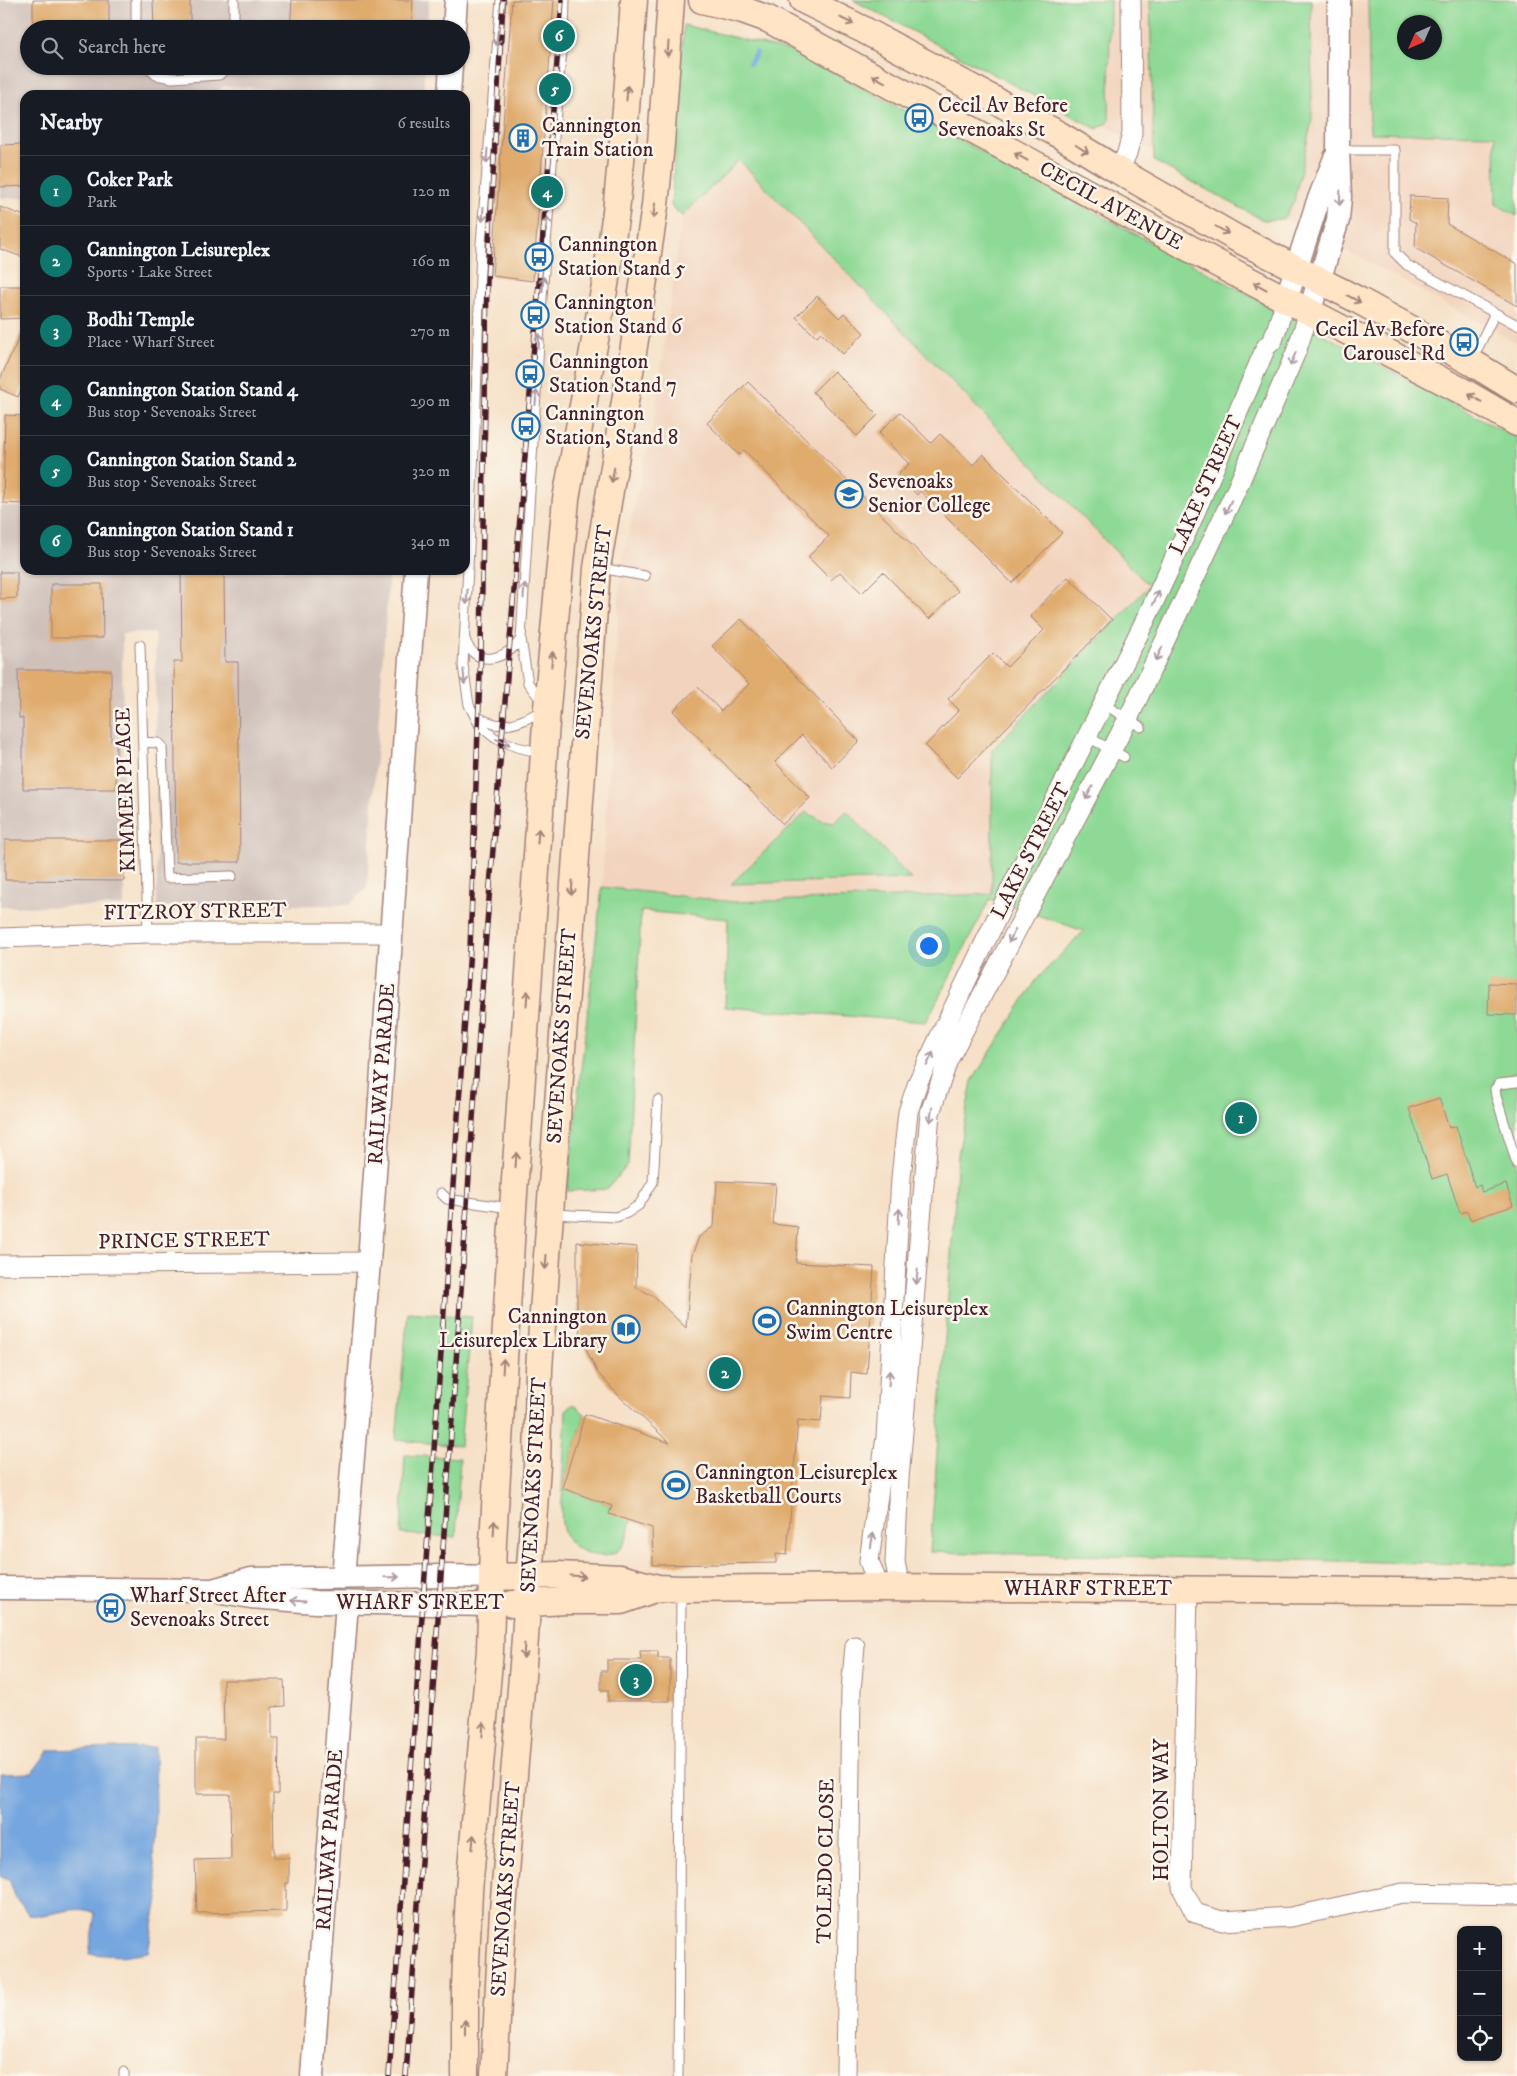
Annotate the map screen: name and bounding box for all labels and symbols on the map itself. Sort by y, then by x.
north arrow [1397,15,1442,60]
pin: 6 [543,17,575,55]
one-way arrow [839,17,854,27]
one-way arrow [493,30,502,46]
one-way arrow [663,40,673,56]
pin: 5 [539,70,571,108]
one-way arrow [871,74,886,84]
one-way arrow [623,86,632,102]
place label: Cecil Av Before Sevenoaks St [938,93,1068,143]
bus stop icon: Cecil Av Before Sevenoaks St [904,103,934,133]
place label: Cannington Train Station [542,113,653,163]
building icon: Cannington Train Station [508,123,538,153]
one-way arrow [1074,144,1088,154]
one-way arrow [483,148,492,164]
one-way arrow [1014,152,1029,162]
street label: CECIL AVENUE [1035,156,1188,256]
pin: 4 [531,173,563,211]
one-way arrow [1335,190,1344,206]
one-way arrow [649,202,659,218]
one-way arrow [479,205,488,221]
one-way arrow [542,216,552,232]
one-way arrow [1215,225,1230,235]
place label: Cannington Station Stand 5 [558,232,685,282]
bus stop icon: Cannington Station Stand 5 [524,242,554,272]
one-way arrow [538,276,547,292]
one-way arrow [1252,281,1267,291]
place label: Cannington Station Stand 6 [554,290,683,340]
one-way arrow [1347,294,1361,304]
bus stop icon: Cannington Station Stand 6 [520,300,550,330]
place label: Cecil Av Before Carousel Rd [1315,317,1446,367]
bus stop icon: Cecil Av Before Carousel Rd [1449,327,1479,357]
one-way arrow [535,334,544,350]
place label: Cannington Station Stand 7 [549,349,677,399]
one-way arrow [1288,350,1297,366]
bus stop icon: Cannington Station Stand 7 [515,359,545,389]
one-way arrow [531,390,540,406]
one-way arrow [1468,393,1482,403]
place label: Cannington Station, Stand 8 [545,401,678,451]
bus stop icon: Cannington Station, Stand 8 [511,411,541,441]
street label: LAKE STREET [1164,411,1248,559]
one-way arrow [607,466,617,482]
place label: Sevenoaks Senior College [868,469,991,519]
school or university icon: Sevenoaks Senior College [834,479,864,509]
one-way arrow [1222,499,1232,514]
street label: SEVENOAKS STREET [570,523,618,741]
one-way arrow [519,583,528,599]
one-way arrow [462,589,471,605]
one-way arrow [1151,590,1161,605]
one-way arrow [1153,647,1163,662]
one-way arrow [547,652,556,668]
one-way arrow [459,668,469,684]
street label: KIMMER PLACE [110,707,142,873]
one-way arrow [495,737,510,747]
street label: LAKE STREET [985,778,1077,924]
one-way arrow [1083,785,1093,800]
one-way arrow [534,828,543,844]
one-way arrow [568,879,577,895]
street label: FITZROY STREET [103,897,287,927]
street label: SEVENOAKS STREET [542,927,582,1145]
one-way arrow [1007,929,1017,944]
your location [916,933,942,959]
street label: RAILWAY PARADE [363,982,401,1166]
one-way arrow [522,990,532,1006]
one-way arrow [926,1052,935,1067]
pin: 1 [1225,1099,1257,1137]
one-way arrow [925,1107,935,1123]
one-way arrow [511,1152,521,1168]
one-way arrow [894,1209,903,1225]
street label: PRINCE STREET [98,1227,270,1255]
one-way arrow [542,1254,551,1270]
one-way arrow [912,1269,921,1285]
place label: Cannington Leisureplex Swim Centre [786,1296,988,1346]
place label: Cannington Leisureplex Library [439,1304,608,1354]
sports icon: Cannington Leisureplex Swim Centre [752,1306,782,1336]
library icon: Cannington Leisureplex Library [611,1314,641,1344]
pin: 2 [709,1354,741,1392]
one-way arrow [499,1358,508,1374]
one-way arrow [885,1371,894,1387]
street label: SEVENOAKS STREET [515,1376,553,1593]
place label: Cannington Leisureplex Basketball Courts [695,1460,897,1510]
sports icon: Cannington Leisureplex Basketball Courts [661,1470,691,1500]
one-way arrow [489,1520,498,1536]
one-way arrow [868,1532,878,1548]
one-way arrow [570,1571,586,1581]
one-way arrow [383,1572,399,1582]
street label: WHARF STREET [1003,1576,1172,1602]
place label: Wharf Street After Sevenoaks Street [129,1583,286,1633]
street label: WHARF STREET [335,1590,504,1616]
bus stop icon: Wharf Street After Sevenoaks Street [96,1593,126,1623]
one-way arrow [291,1596,307,1605]
one-way arrow [520,1643,529,1659]
pin: 3 [620,1661,652,1699]
one-way arrow [478,1722,488,1738]
street label: HOLTON WAY [1149,1738,1175,1881]
street label: RAILWAY PARADE [311,1748,349,1932]
street label: TOLEDO CLOSE [812,1778,840,1944]
street label: SEVENOAKS STREET [486,1780,526,1998]
one-way arrow [469,1834,478,1850]
one-way arrow [460,2020,470,2036]

